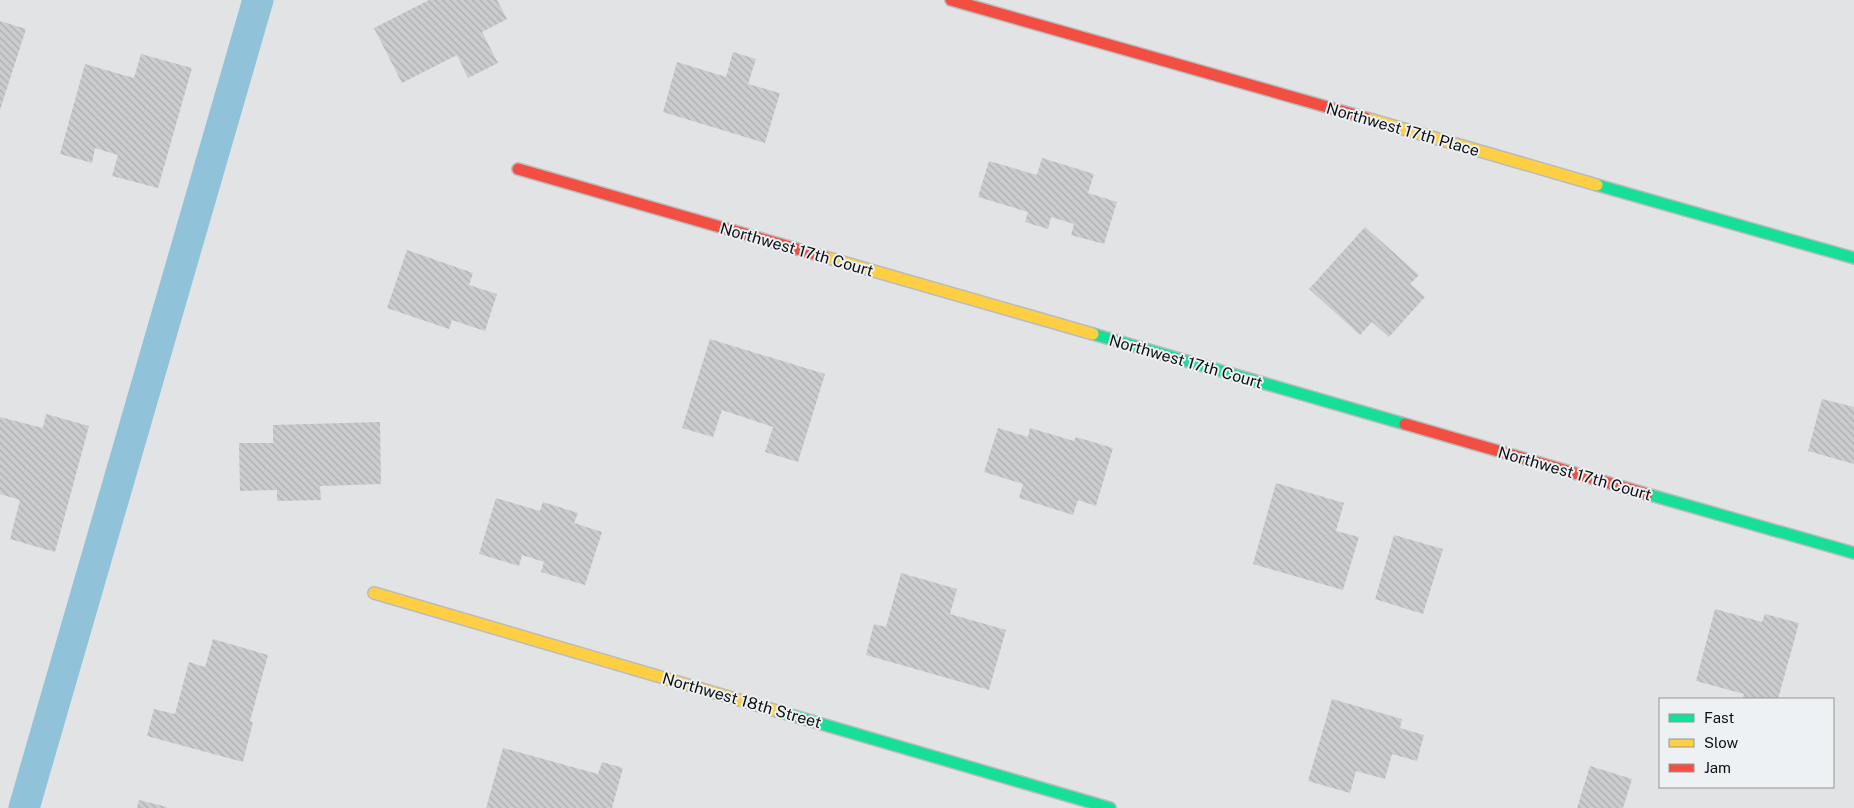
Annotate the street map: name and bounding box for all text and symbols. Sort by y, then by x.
street label: Northwest 17th Place [1324,99,1482,160]
street label: Northwest 17th Court [718,218,876,280]
street label: Northwest 17th Court [1107,330,1265,392]
street label: Northwest 17th Court [1496,442,1654,504]
street label: Northwest 18th Street [660,669,824,732]
legend [1659,698,1834,788]
text: Fast [1704,709,1734,726]
text: Slow [1704,734,1739,751]
text: Jam [1704,759,1731,776]

